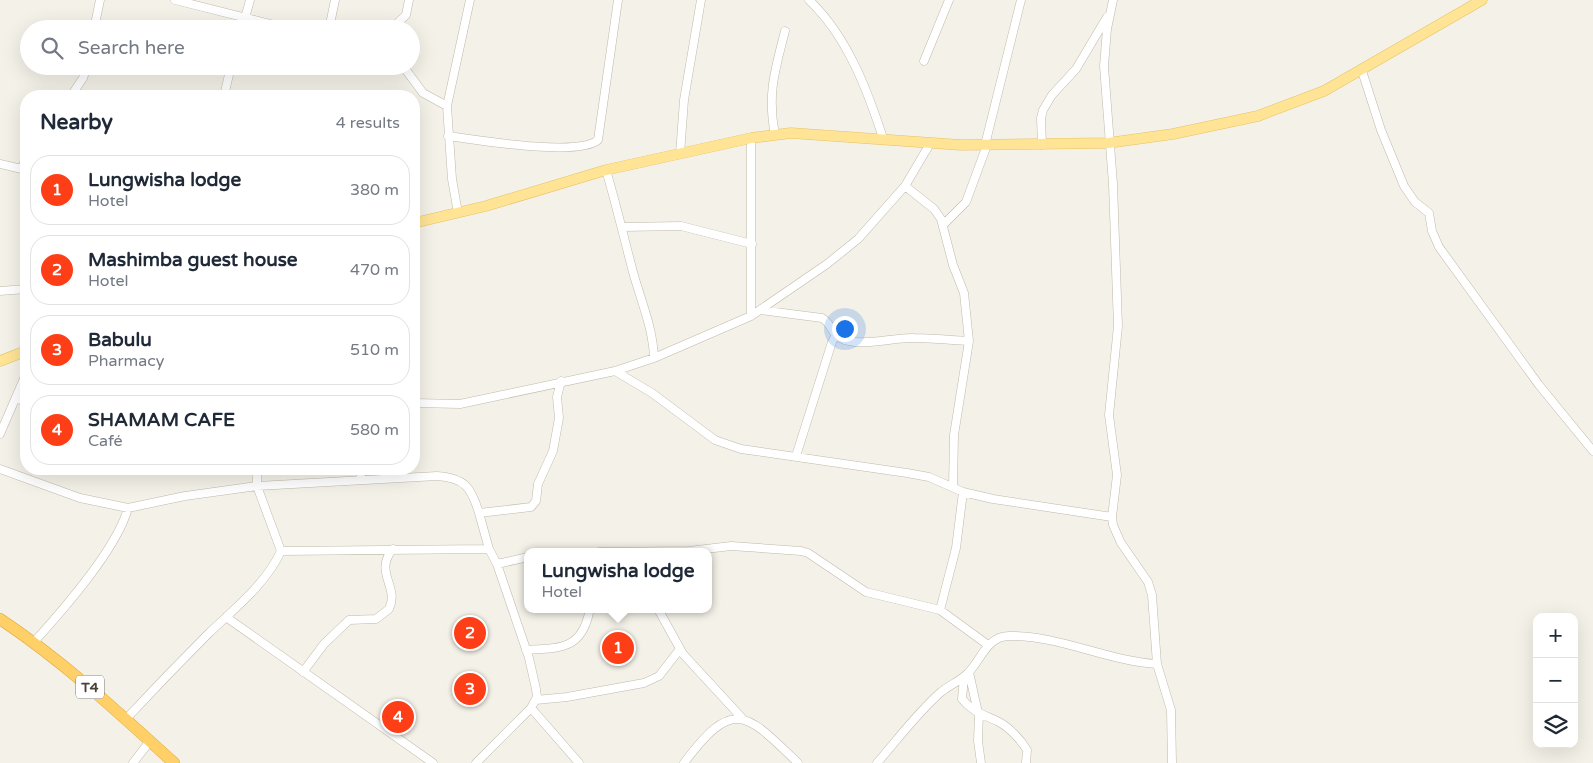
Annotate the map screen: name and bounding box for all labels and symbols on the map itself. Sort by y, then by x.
your location [832,316,858,342]
pin: 2 [454,614,486,652]
pin: 1 [602,629,634,667]
pin: 3 [454,670,486,708]
road number: T4 [76,676,104,699]
pin: 4 [382,698,414,736]

